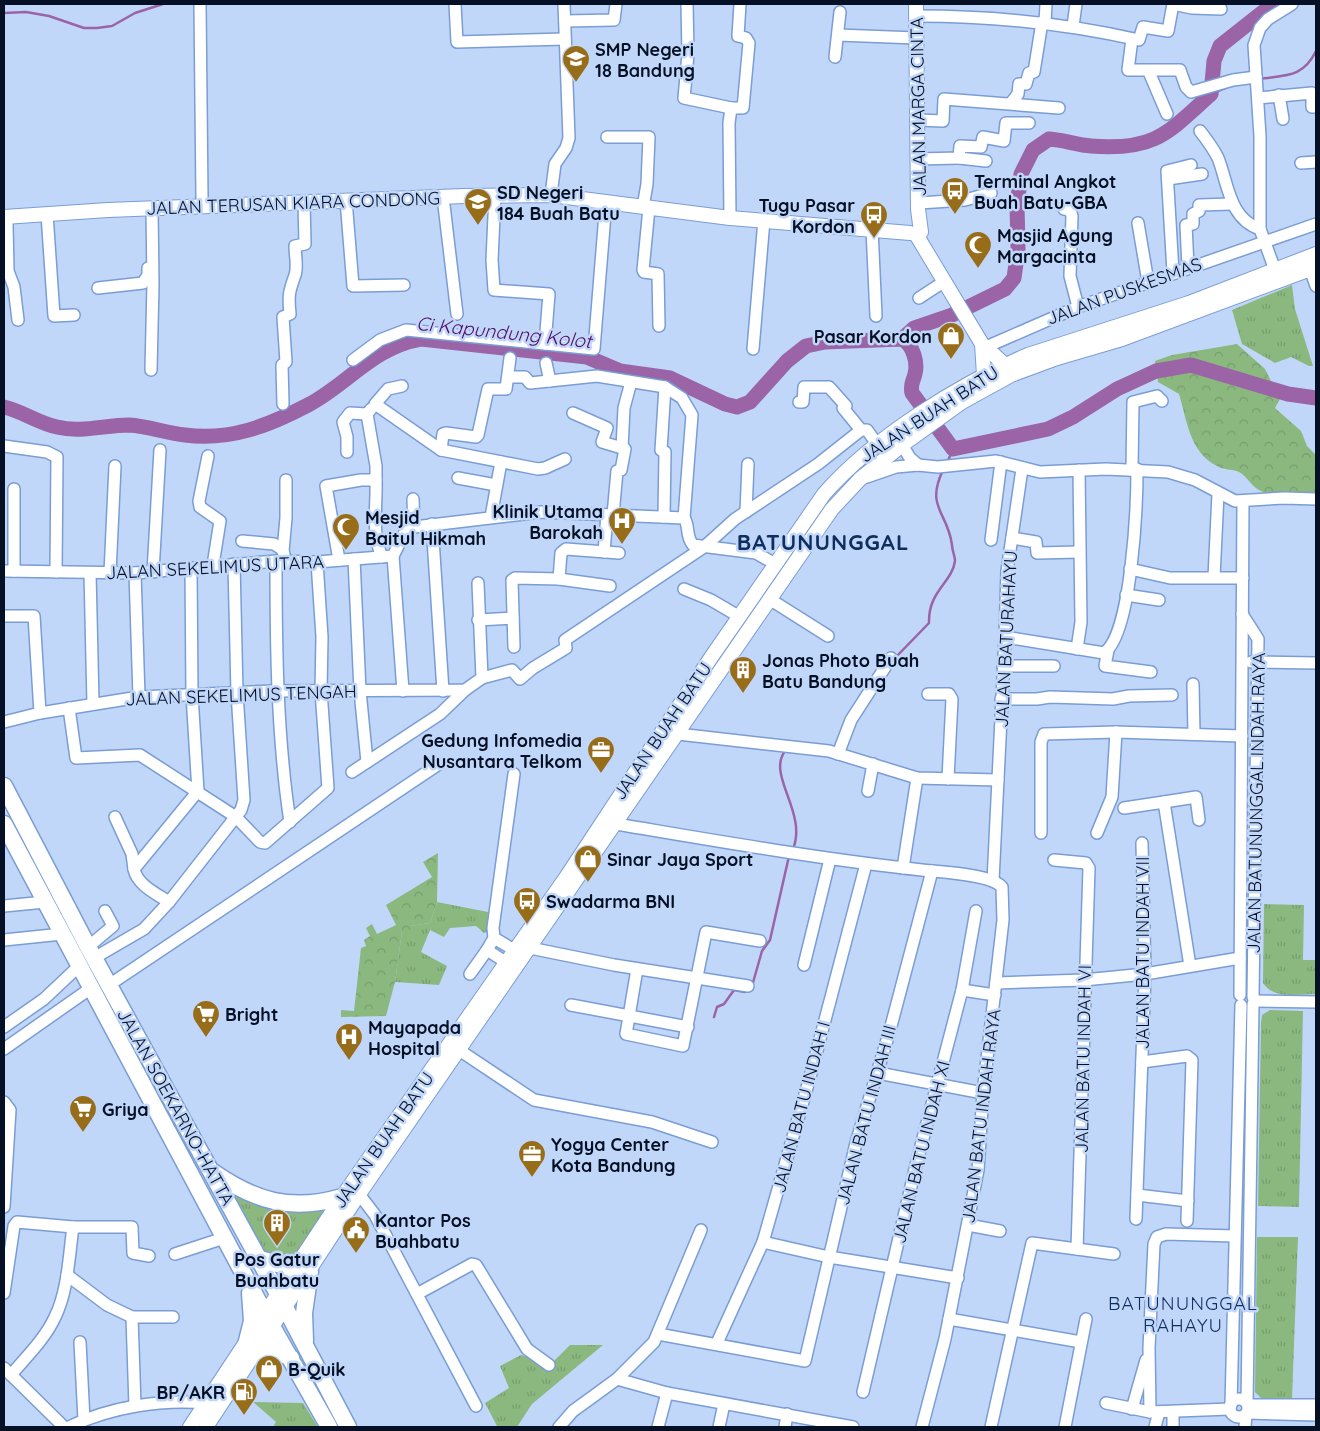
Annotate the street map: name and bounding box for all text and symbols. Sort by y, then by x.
street label: JALAN MARGA CINTA [905,17,931,197]
place label: SMP Negeri 18 Bandung [595,38,695,82]
school or university icon: SMP Negeri 18 Bandung [561,44,591,83]
place label: Terminal Angkot Buah Batu-GBA [974,170,1116,214]
bus stop icon: Terminal Angkot Buah Batu-GBA [940,176,970,215]
place label: SD Negeri 184 Buah Batu [497,181,620,225]
street label: JALAN TERUSAN KIARA CONDONG [146,186,440,220]
school or university icon: SD Negeri 184 Buah Batu [463,187,493,226]
place label: Tugu Pasar Kordon [759,194,855,238]
bus stop icon: Tugu Pasar Kordon [859,200,889,239]
place label: Masjid Agung Margacinta [997,224,1113,268]
mosque icon: Masjid Agung Margacinta [963,230,993,269]
street label: JALAN PUSKESMAS [1043,252,1205,330]
water label: Ci Kapundung Kolot [415,311,595,353]
shop icon: Pasar Kordon [936,321,966,360]
place label: Pasar Kordon [814,325,932,348]
street label: JALAN BUAH BATU [855,361,1003,467]
place label: Klinik Utama Barokah [493,500,603,544]
place label: Mesjid Baitul Hikmah [365,506,486,550]
hospital icon: Klinik Utama Barokah [607,506,637,545]
mosque icon: Mesjid Baitul Hikmah [331,512,361,551]
district label: BATUNUNGGAL [737,528,909,556]
street label: JALAN SEKELIMUS UTARA [105,550,325,584]
street label: JALAN BATURAHAYU [990,550,1022,728]
place label: Jonas Photo Buah Batu Bandung [762,649,919,693]
street label: JALAN BATUNUNGGAL INDAH RAYA [1242,652,1270,954]
building icon: Jonas Photo Buah Batu Bandung [728,655,758,694]
street label: JALAN BUAH BATU [607,658,717,804]
street label: JALAN SEKELIMUS TENGAH [125,679,357,711]
place label: Gedung Infomedia Nusantara Telkom [421,729,582,773]
office icon: Gedung Infomedia Nusantara Telkom [586,735,616,774]
shop icon: Sinar Jaya Sport [573,844,603,883]
place label: Sinar Jaya Sport [607,848,753,871]
street label: JALAN BATU INDAH VII [1131,857,1154,1049]
bus stop icon: Swadarma BNI [512,886,542,925]
place label: Swadarma BNI [546,890,675,913]
street label: JALAN BATU INDAH VI [1070,965,1096,1153]
supermarket icon: Bright [191,999,221,1038]
place label: Bright [225,1003,278,1026]
street label: JALAN SOEKARNO-HATTA [112,1005,240,1210]
street label: JALAN BATU INDAH RAYA [956,1007,1006,1225]
place label: Mayapada Hospital [368,1016,461,1060]
street label: JALAN BATU INDAH I [767,1019,835,1195]
hospital icon: Mayapada Hospital [334,1022,364,1061]
street label: JALAN BATU INDAH III [831,1022,901,1208]
street label: JALAN BATU INDAH XI [887,1058,955,1246]
street label: JALAN BUAH BATU [327,1067,439,1213]
supermarket icon: Griya [68,1094,98,1133]
place label: Griya [102,1098,148,1121]
place label: Yogya Center Kota Bandung [551,1133,676,1177]
office icon: Yogya Center Kota Bandung [517,1139,547,1178]
building icon: Pos Gatur Buahbatu [262,1208,292,1247]
place label: Kantor Pos Buahbatu [375,1209,471,1253]
public building icon: Kantor Pos Buahbatu [341,1215,371,1254]
place label: Pos Gatur Buahbatu [234,1248,320,1292]
district label: BATUNUNGGAL RAHAYU [1108,1291,1258,1337]
shop icon: B-Quik [254,1354,284,1393]
place label: B-Quik [288,1358,346,1381]
fuel station icon: BP/AKR [229,1377,259,1416]
place label: BP/AKR [156,1381,225,1404]

